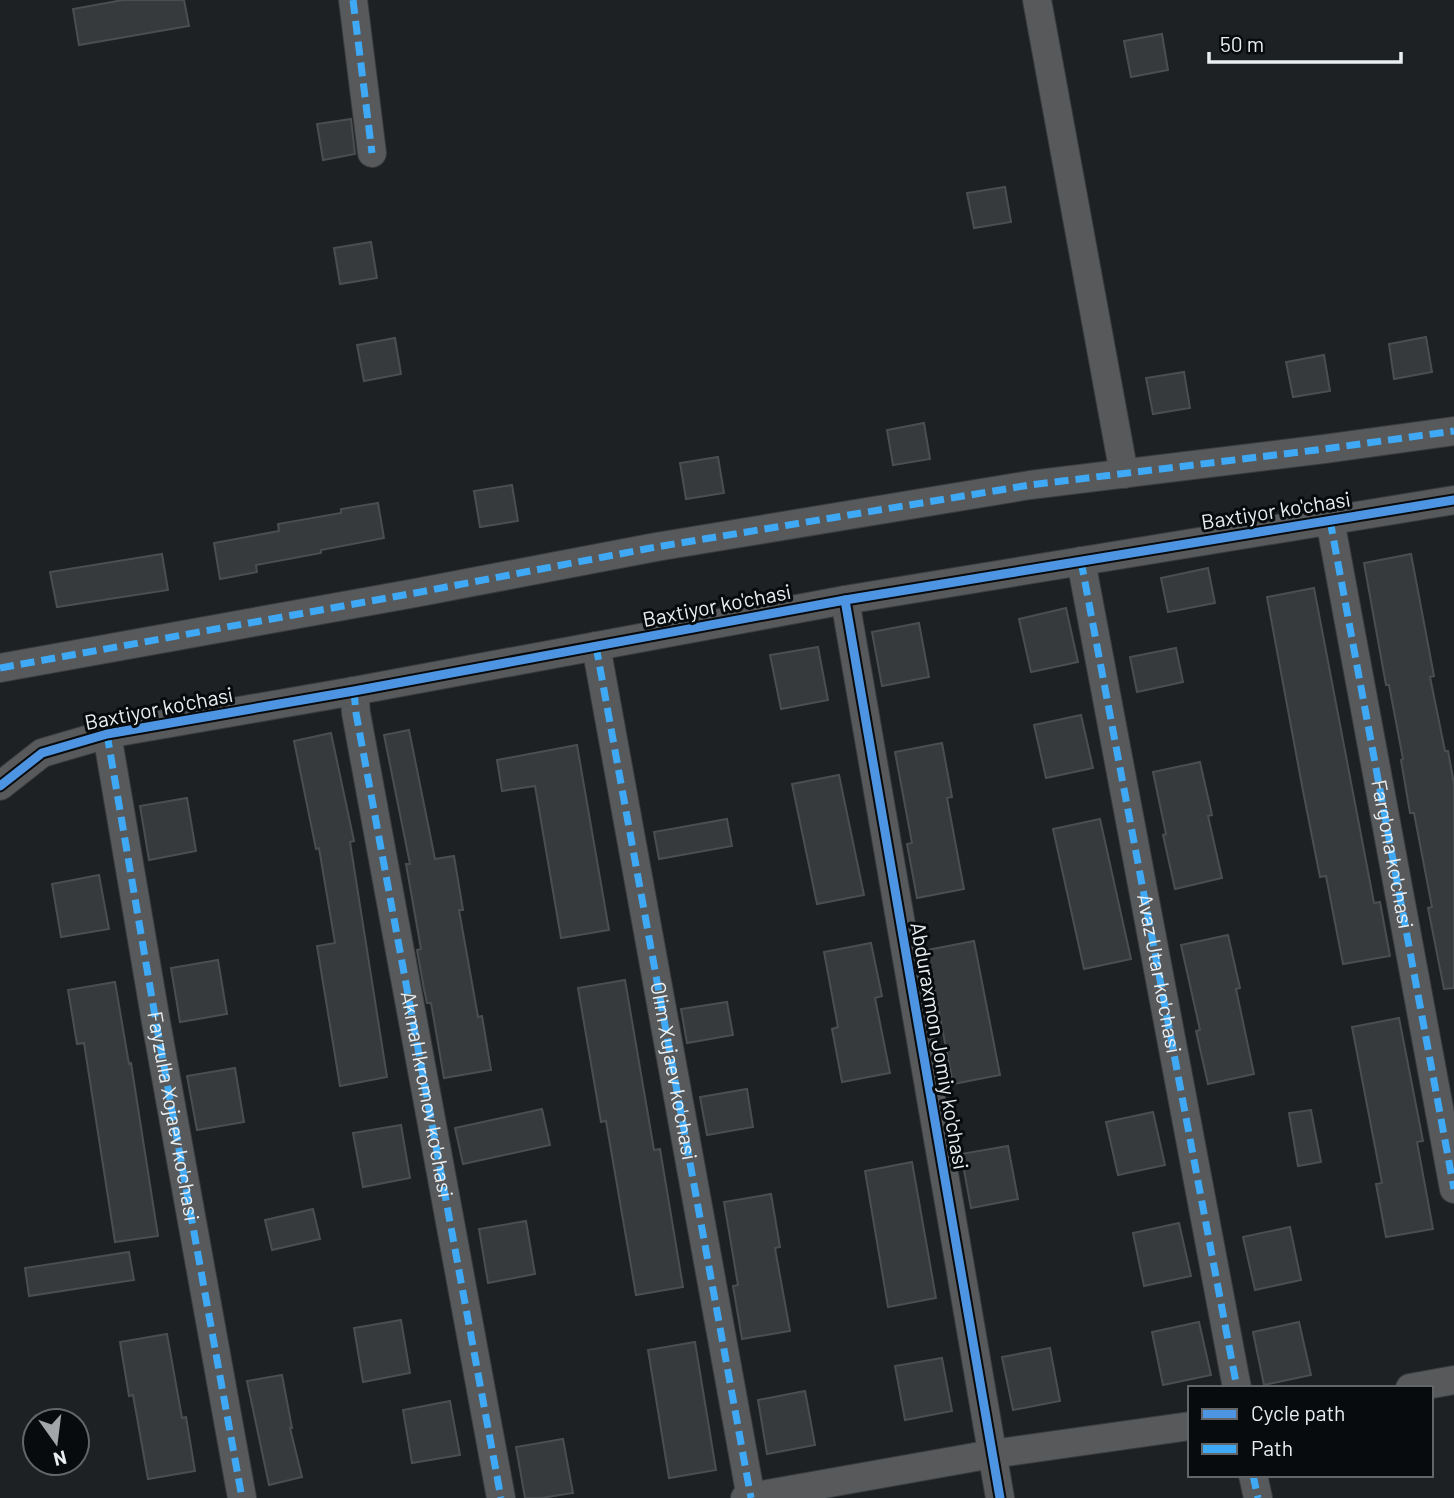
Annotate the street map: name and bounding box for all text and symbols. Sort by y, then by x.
scale bar [1209,21,1402,65]
text: 50 m [1220,31,1264,56]
street label: Baxtiyor ko'chasi [1199,485,1352,534]
street label: Baxtiyor ko'chasi [640,578,793,631]
street label: Baxtiyor ko'chasi [82,681,235,734]
street label: Farg'ona ko'chasi [1367,777,1420,931]
street label: Avaz Utar ko'chasi [1133,892,1188,1055]
street label: Abduraxmon Jomiy ko'chasi [906,920,975,1171]
street label: Olim Xujaev ko'chasi [646,979,703,1162]
street label: Akmal Ikromov ko'chasi [397,989,459,1199]
street label: Fayzulla Xojaev ko'chasi [143,1009,206,1223]
legend [1188,1386,1433,1477]
text: Cycle path [1251,1400,1345,1425]
north arrow [21,1407,91,1477]
text: Path [1251,1435,1293,1460]
text: N [51,1446,69,1472]

